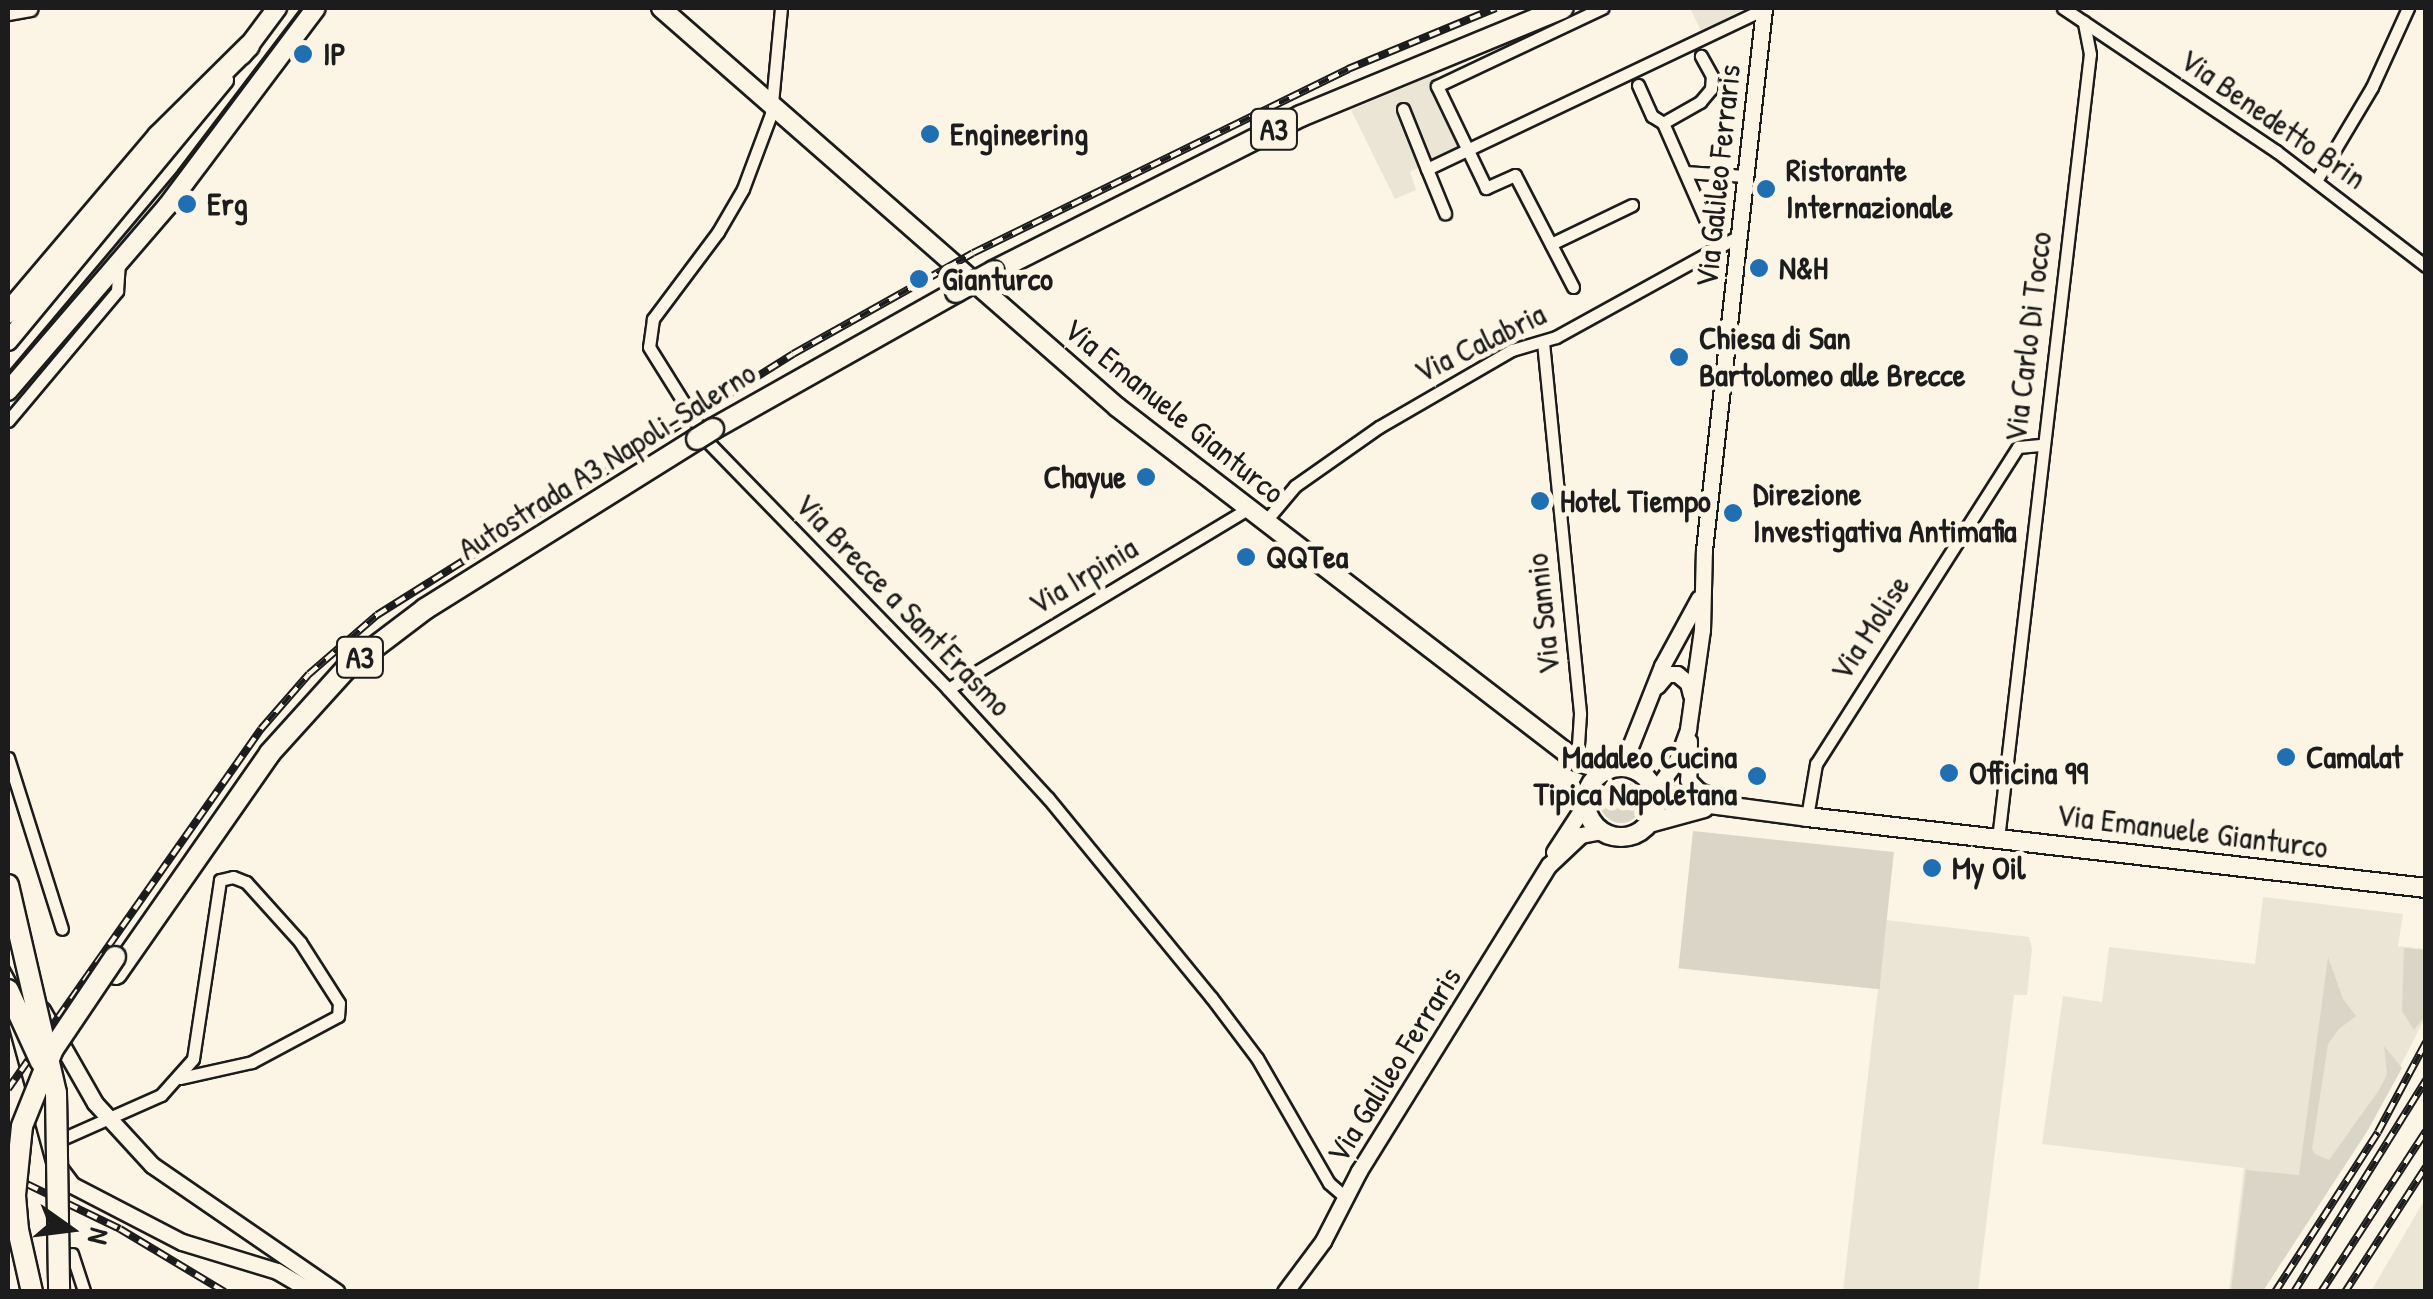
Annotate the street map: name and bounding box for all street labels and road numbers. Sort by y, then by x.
street label: Via Benedetto Brin [2172,41,2374,197]
street label: Via Galileo Ferraris [1687,63,1749,289]
road number: A3 [1249,104,1299,154]
street label: Via Carlo Di Tocco [1996,230,2060,444]
street label: Via Calabria [1408,295,1552,391]
street label: Via Emanuele Gianturco [1056,310,1292,512]
street label: Autostrada A3 Napoli-Salerno [451,354,763,568]
street label: Via Brecce a Sant'Erasmo [787,486,1019,724]
street label: Via Irpinia [1022,529,1144,623]
street label: Via Sannio [1518,552,1568,676]
street label: Via Molise [1822,568,1918,688]
road number: A3 [335,632,385,682]
street label: Via Emanuele Gianturco [2054,795,2330,867]
street label: Via Galileo Ferraris [1318,960,1470,1170]

